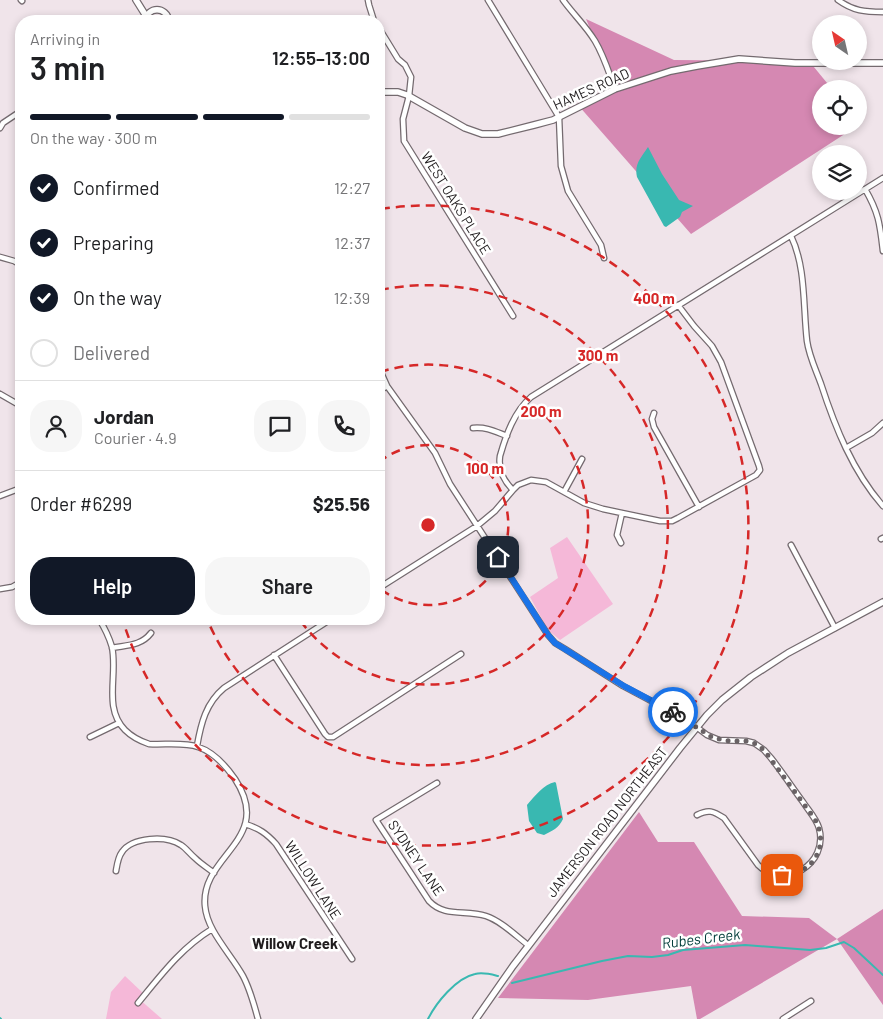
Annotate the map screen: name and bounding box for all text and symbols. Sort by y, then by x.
north arrow [812,15,868,70]
map controls [812,15,867,200]
text: Arriving in [30,29,100,48]
text: 12:55–13:00 [272,46,370,69]
text: 3 min [30,48,106,86]
street label: HAMES ROAD [550,64,632,113]
button: locate [812,80,867,135]
text: On the way · 300 m [30,128,157,147]
button: layers [812,145,867,200]
street label: WEST OAKS PLACE [418,148,495,257]
icon: check [30,174,58,202]
text: Confirmed [73,176,160,199]
text: 12:27 [334,178,370,197]
icon: check [30,229,58,257]
text: Preparing [73,231,154,254]
text: 12:37 [335,233,370,252]
icon: check [30,284,58,312]
text: On the way [73,286,162,309]
text: 12:39 [334,288,370,307]
text: 400 m [633,289,675,307]
text: Delivered [73,341,150,364]
text: 300 m [578,346,618,364]
button: person [30,400,82,452]
button: chat [254,400,306,452]
button: phone [318,400,370,452]
text: 200 m [520,402,562,420]
text: Jordan [94,405,154,428]
text: Courier · 4.9 [94,428,177,447]
text: 100 m [466,459,504,477]
text: Order #6299 [30,492,132,515]
text: $25.56 [313,492,370,515]
centre of rings [419,516,437,534]
pin [477,536,519,578]
icon: home [484,543,512,571]
button: Help [30,557,195,615]
button: Share [205,557,370,615]
courier [648,687,698,737]
icon: bike [659,698,687,726]
street label: JAMERSON ROAD NORTHEAST [543,743,671,900]
street label: SYDNEY LANE [385,817,448,899]
street label: WILLOW LANE [282,837,345,922]
pin [761,854,803,896]
icon: bag [768,861,796,889]
water label: Rubes Creek [661,924,742,952]
district label: Willow Creek [252,934,338,952]

